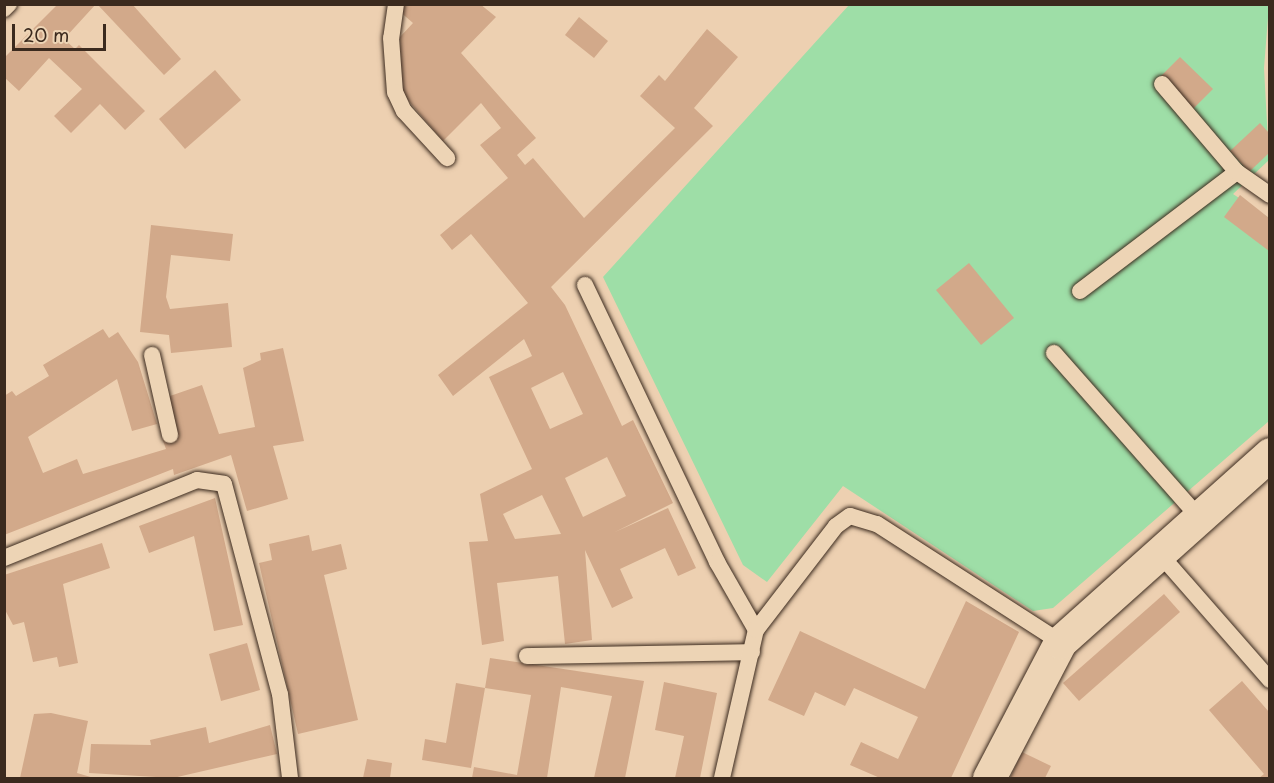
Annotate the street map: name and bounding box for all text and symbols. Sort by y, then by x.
scale bar [15,12,110,50]
text: 20 m [23,21,69,48]

